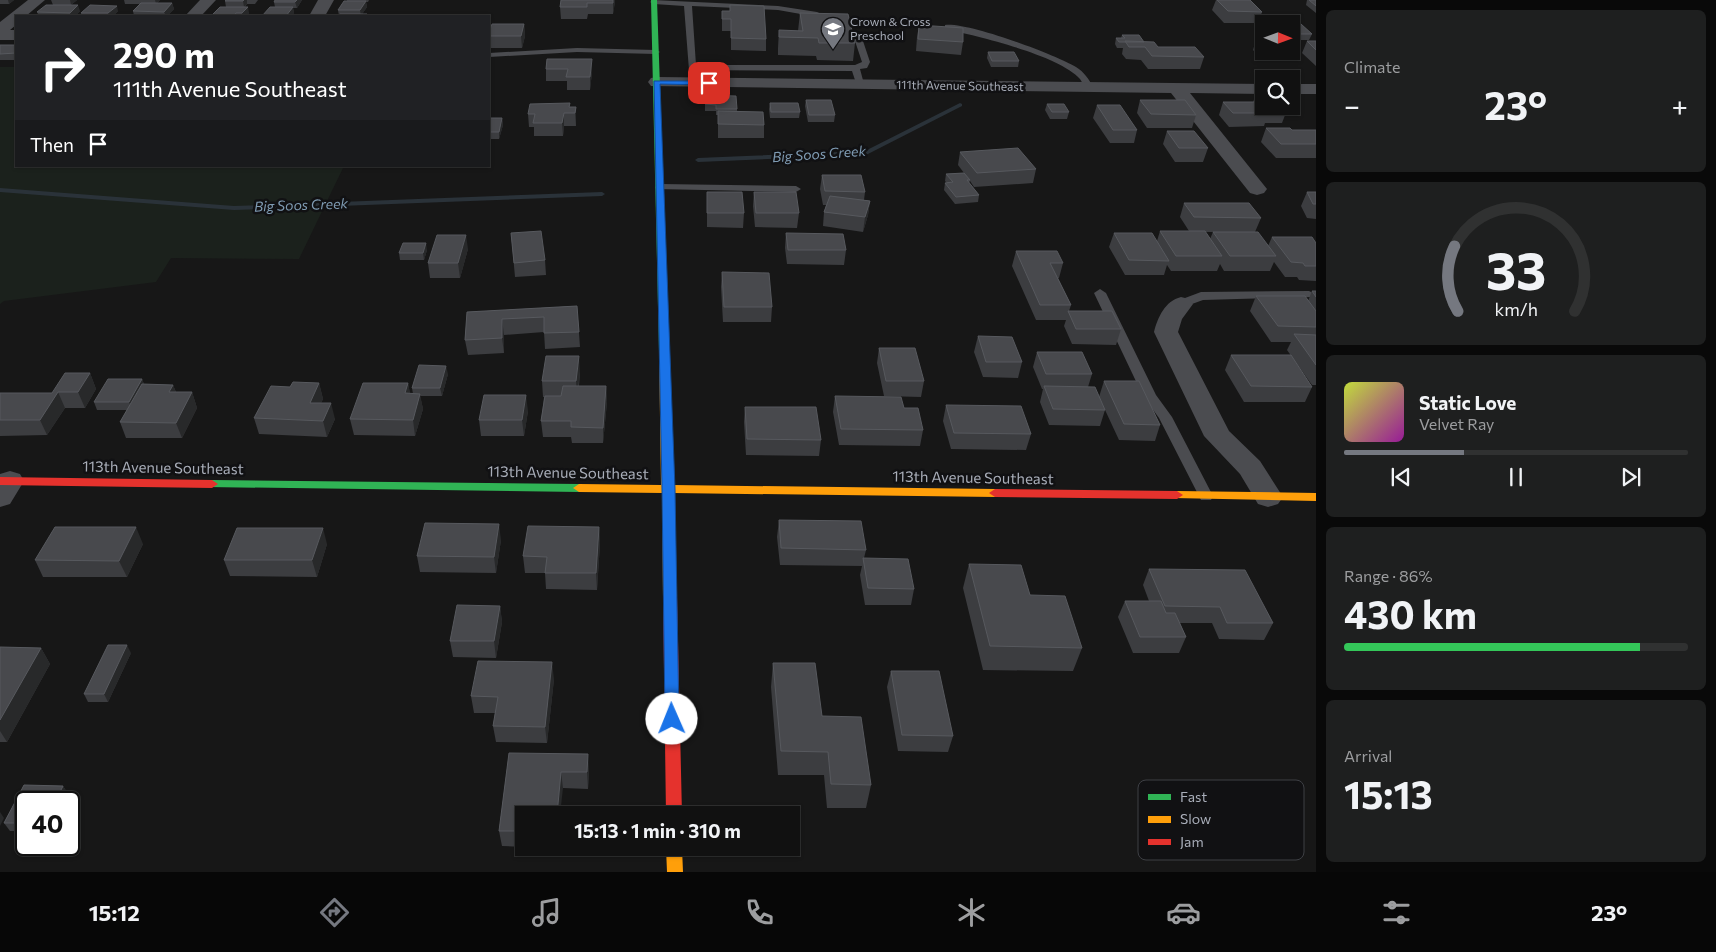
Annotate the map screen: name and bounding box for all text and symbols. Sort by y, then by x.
place label: Crown & Cross Preschool [850,14,930,42]
north arrow [1255,15,1300,60]
map controls [1255,15,1300,115]
school or university icon: Crown & Cross Preschool [820,16,846,50]
text: 290 m [113,32,215,75]
icon: right [30,35,95,100]
text: Climate [1344,57,1400,76]
pin [688,62,730,104]
icon: arrive [695,69,723,97]
button: search [1255,70,1300,115]
text: 111th Avenue Southeast [113,75,347,102]
street label: 111th Avenue Southeast [896,77,1024,93]
text: 23° [1484,81,1547,128]
text: − [1344,88,1360,122]
text: + [1672,88,1688,122]
icon: arrive [84,130,112,158]
text: Then [30,133,74,156]
water label: Big Soos Creek [771,142,867,165]
water label: Big Soos Creek [254,194,349,215]
text: 33 [1486,237,1546,301]
text: km/h [1494,298,1538,320]
text: Static Love [1419,391,1516,414]
text: Velvet Ray [1419,414,1494,433]
street label: 113th Avenue Southeast [82,457,244,477]
street label: 113th Avenue Southeast [487,462,649,482]
icon: previous [1387,463,1415,491]
icon: pause [1502,463,1530,491]
icon: next [1617,463,1645,491]
street label: 113th Avenue Southeast [892,467,1054,487]
text: Range · 86% [1344,566,1433,585]
text: 430 km [1344,590,1477,637]
position arrow [645,692,697,744]
text: Arrival [1344,746,1392,765]
text: 15:13 [1344,770,1433,817]
legend [1138,780,1304,860]
text: Fast [1180,788,1207,805]
speed limit sign: 40 [15,791,80,856]
text: Slow [1180,810,1211,827]
text: 15:13 · 1 min · 310 m [574,819,741,842]
text: Jam [1180,833,1204,850]
icon: directions [317,895,352,930]
icon: music [529,895,564,930]
icon: phone [742,895,777,930]
icon: climate [954,895,989,930]
icon: car [1166,895,1201,930]
icon: filters [1379,895,1414,930]
text: 15:12 [89,899,140,926]
text: 23° [1591,899,1627,926]

